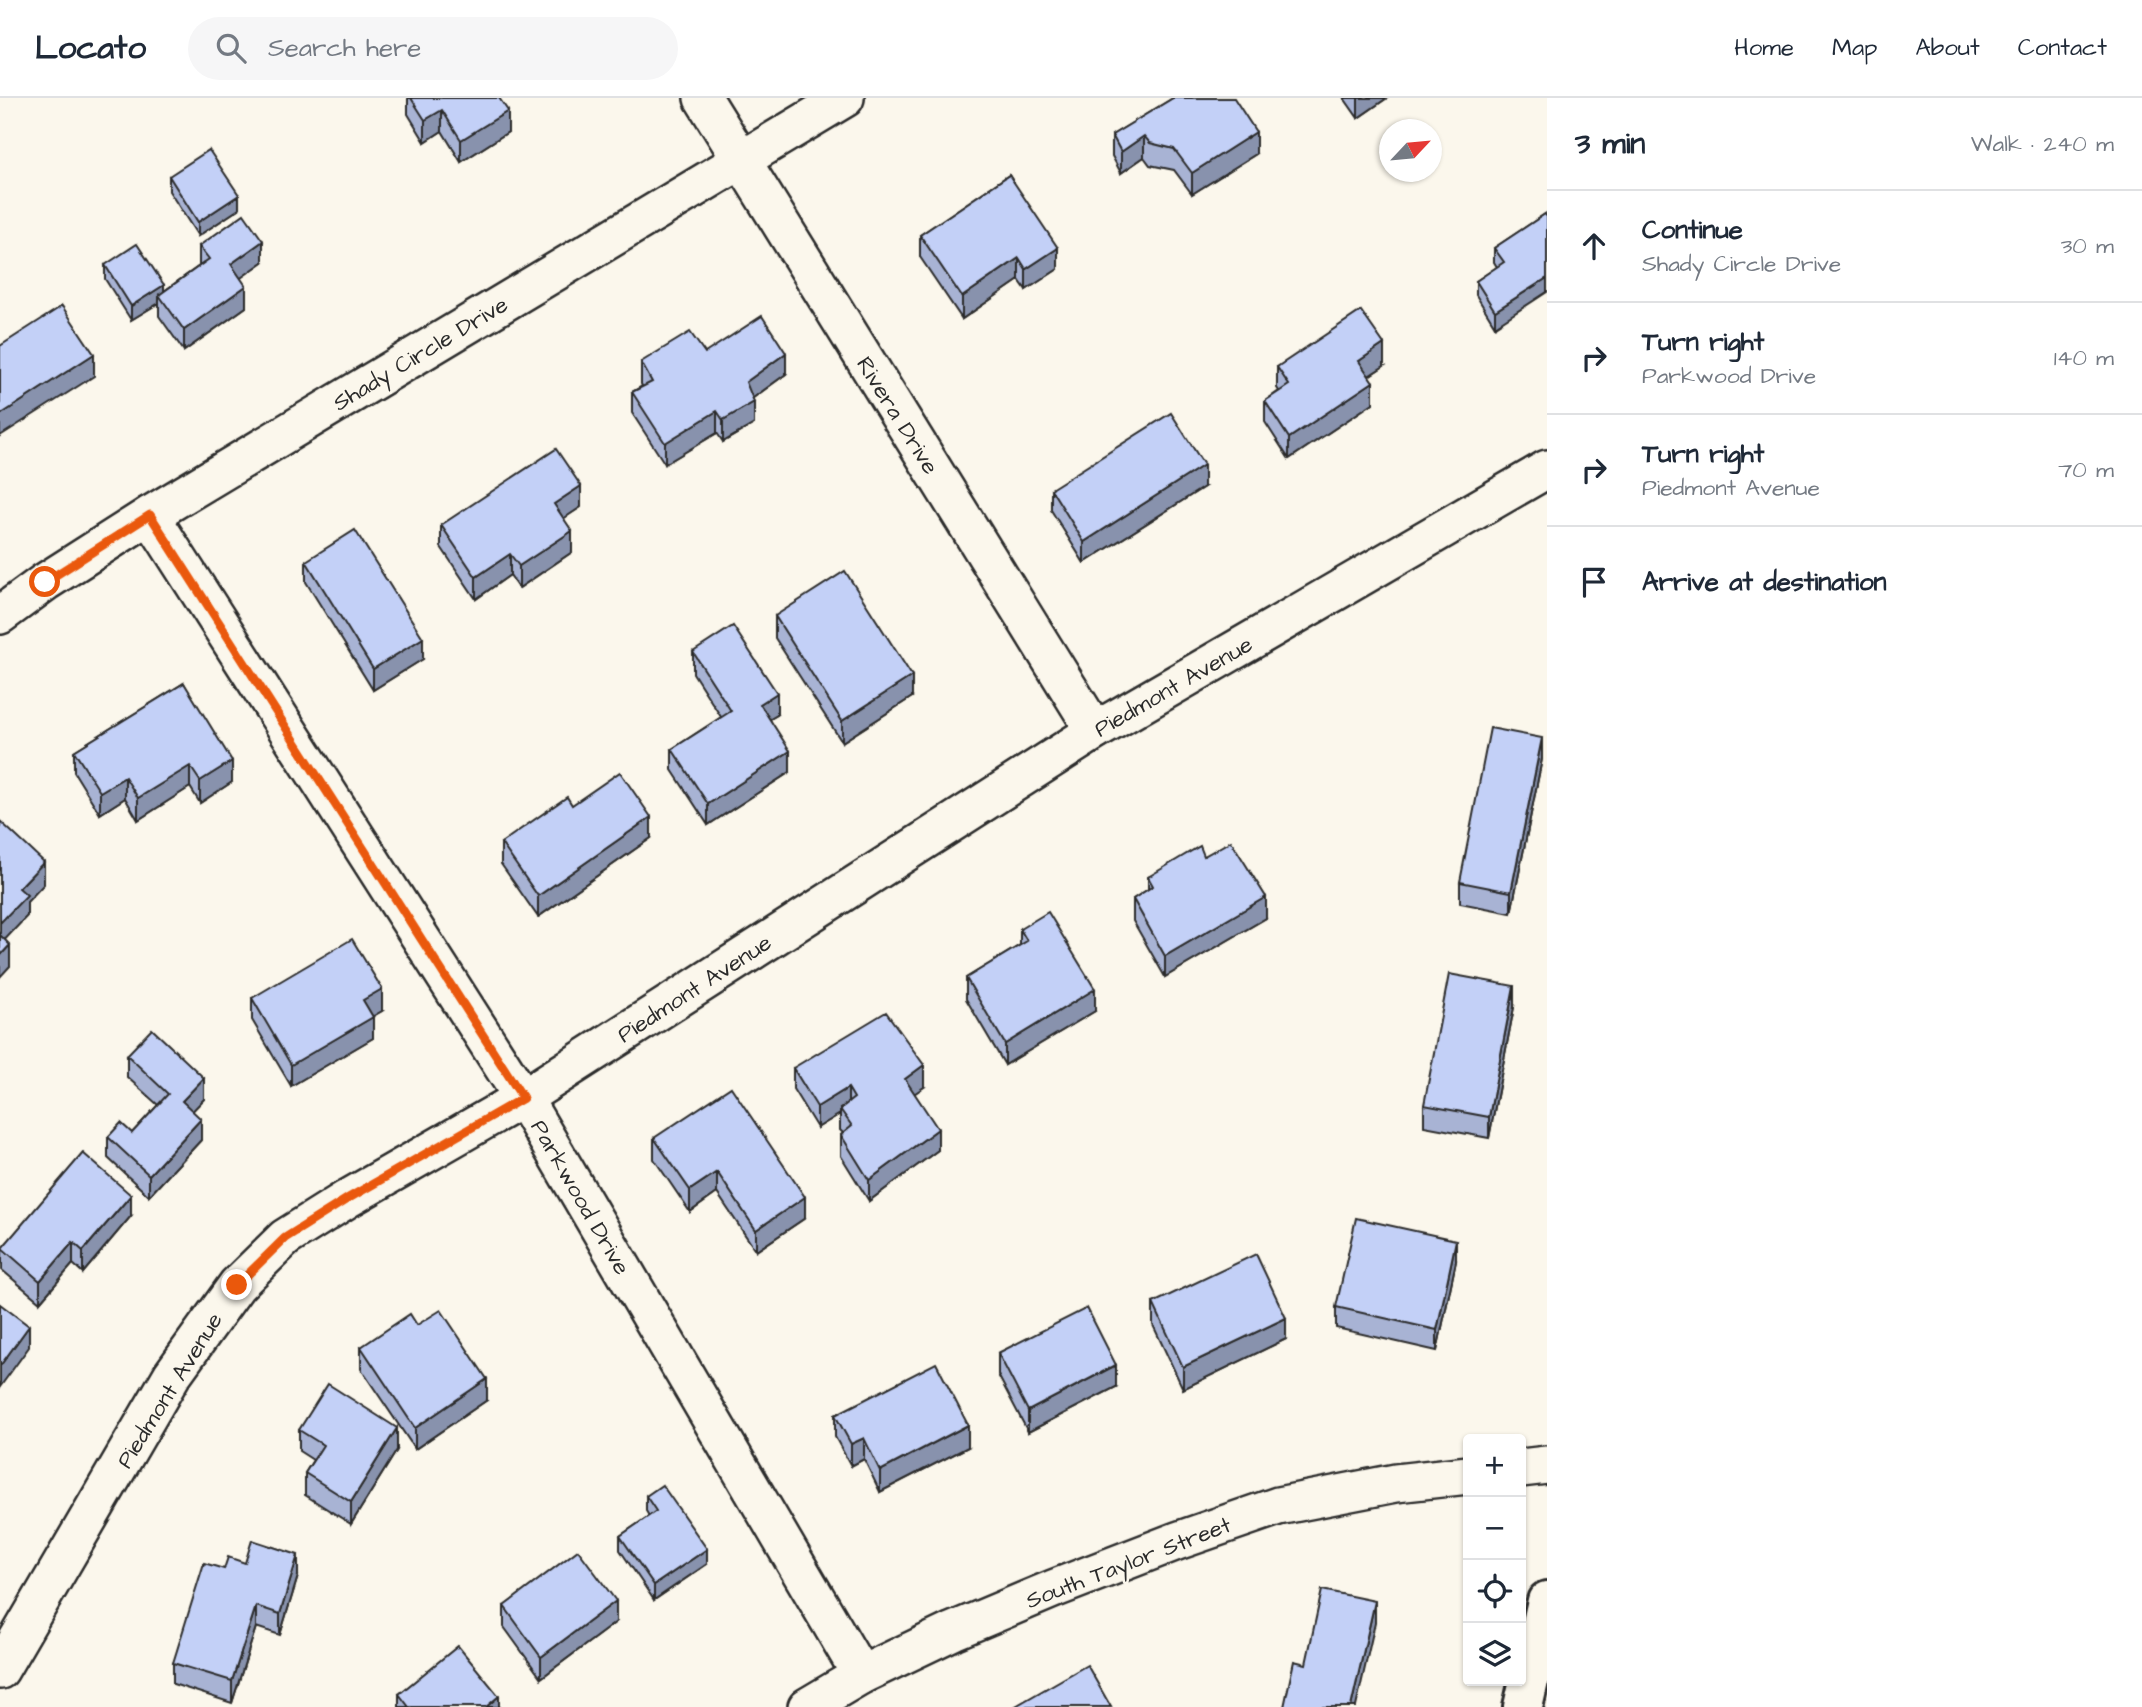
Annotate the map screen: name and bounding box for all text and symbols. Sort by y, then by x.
search box [188,17,678,80]
text: Locato [35,25,146,71]
icon: search [212,29,250,67]
text: Search here [268,30,421,66]
text: Home [1734,31,1794,65]
text: Map [1832,31,1877,65]
text: About [1915,31,1980,65]
text: Contact [2018,31,2107,65]
north arrow [1379,119,1442,182]
text: 3 min [1575,123,1645,165]
text: Walk · 240 m [1971,128,2114,160]
text: Continue [1642,212,1743,248]
icon: ahead [1575,227,1613,265]
text: 30 m [2061,230,2114,262]
text: Shady Circle Drive [1642,248,1841,280]
street label: Shady Circle Drive [327,289,515,420]
text: Turn right [1642,324,1764,360]
icon: right [1575,339,1613,377]
text: 140 m [2054,342,2114,374]
street label: Rivera Drive [848,351,946,481]
text: Parkwood Drive [1642,360,1816,392]
text: Turn right [1642,436,1764,472]
icon: right [1575,451,1613,489]
text: 70 m [2058,454,2114,486]
text: Piedmont Avenue [1642,472,1820,504]
icon: arrive [1575,563,1613,601]
text: Arrive at destination [1642,564,1887,600]
route start [29,566,60,597]
street label: Piedmont Avenue [1088,629,1259,745]
street label: Piedmont Avenue [611,927,778,1051]
street label: Parkwood Drive [523,1114,638,1281]
route end [221,1269,252,1300]
street label: Piedmont Avenue [109,1307,231,1474]
map controls [1463,1434,1526,1686]
button: + [1463,1434,1526,1497]
button: − [1463,1497,1526,1560]
street label: South Taylor Street [1021,1509,1237,1618]
button: locate [1463,1560,1526,1623]
button: layers [1463,1623,1526,1686]

